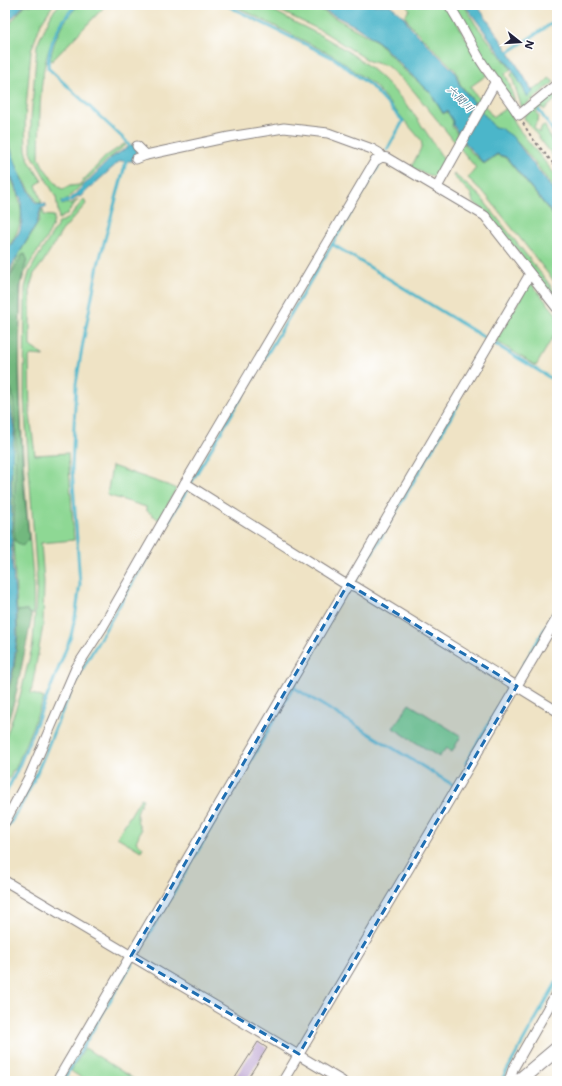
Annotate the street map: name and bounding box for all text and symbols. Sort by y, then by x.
north arrow [500,22,540,62]
text: N [521,38,538,51]
water label: 六間川 [443,82,477,116]

